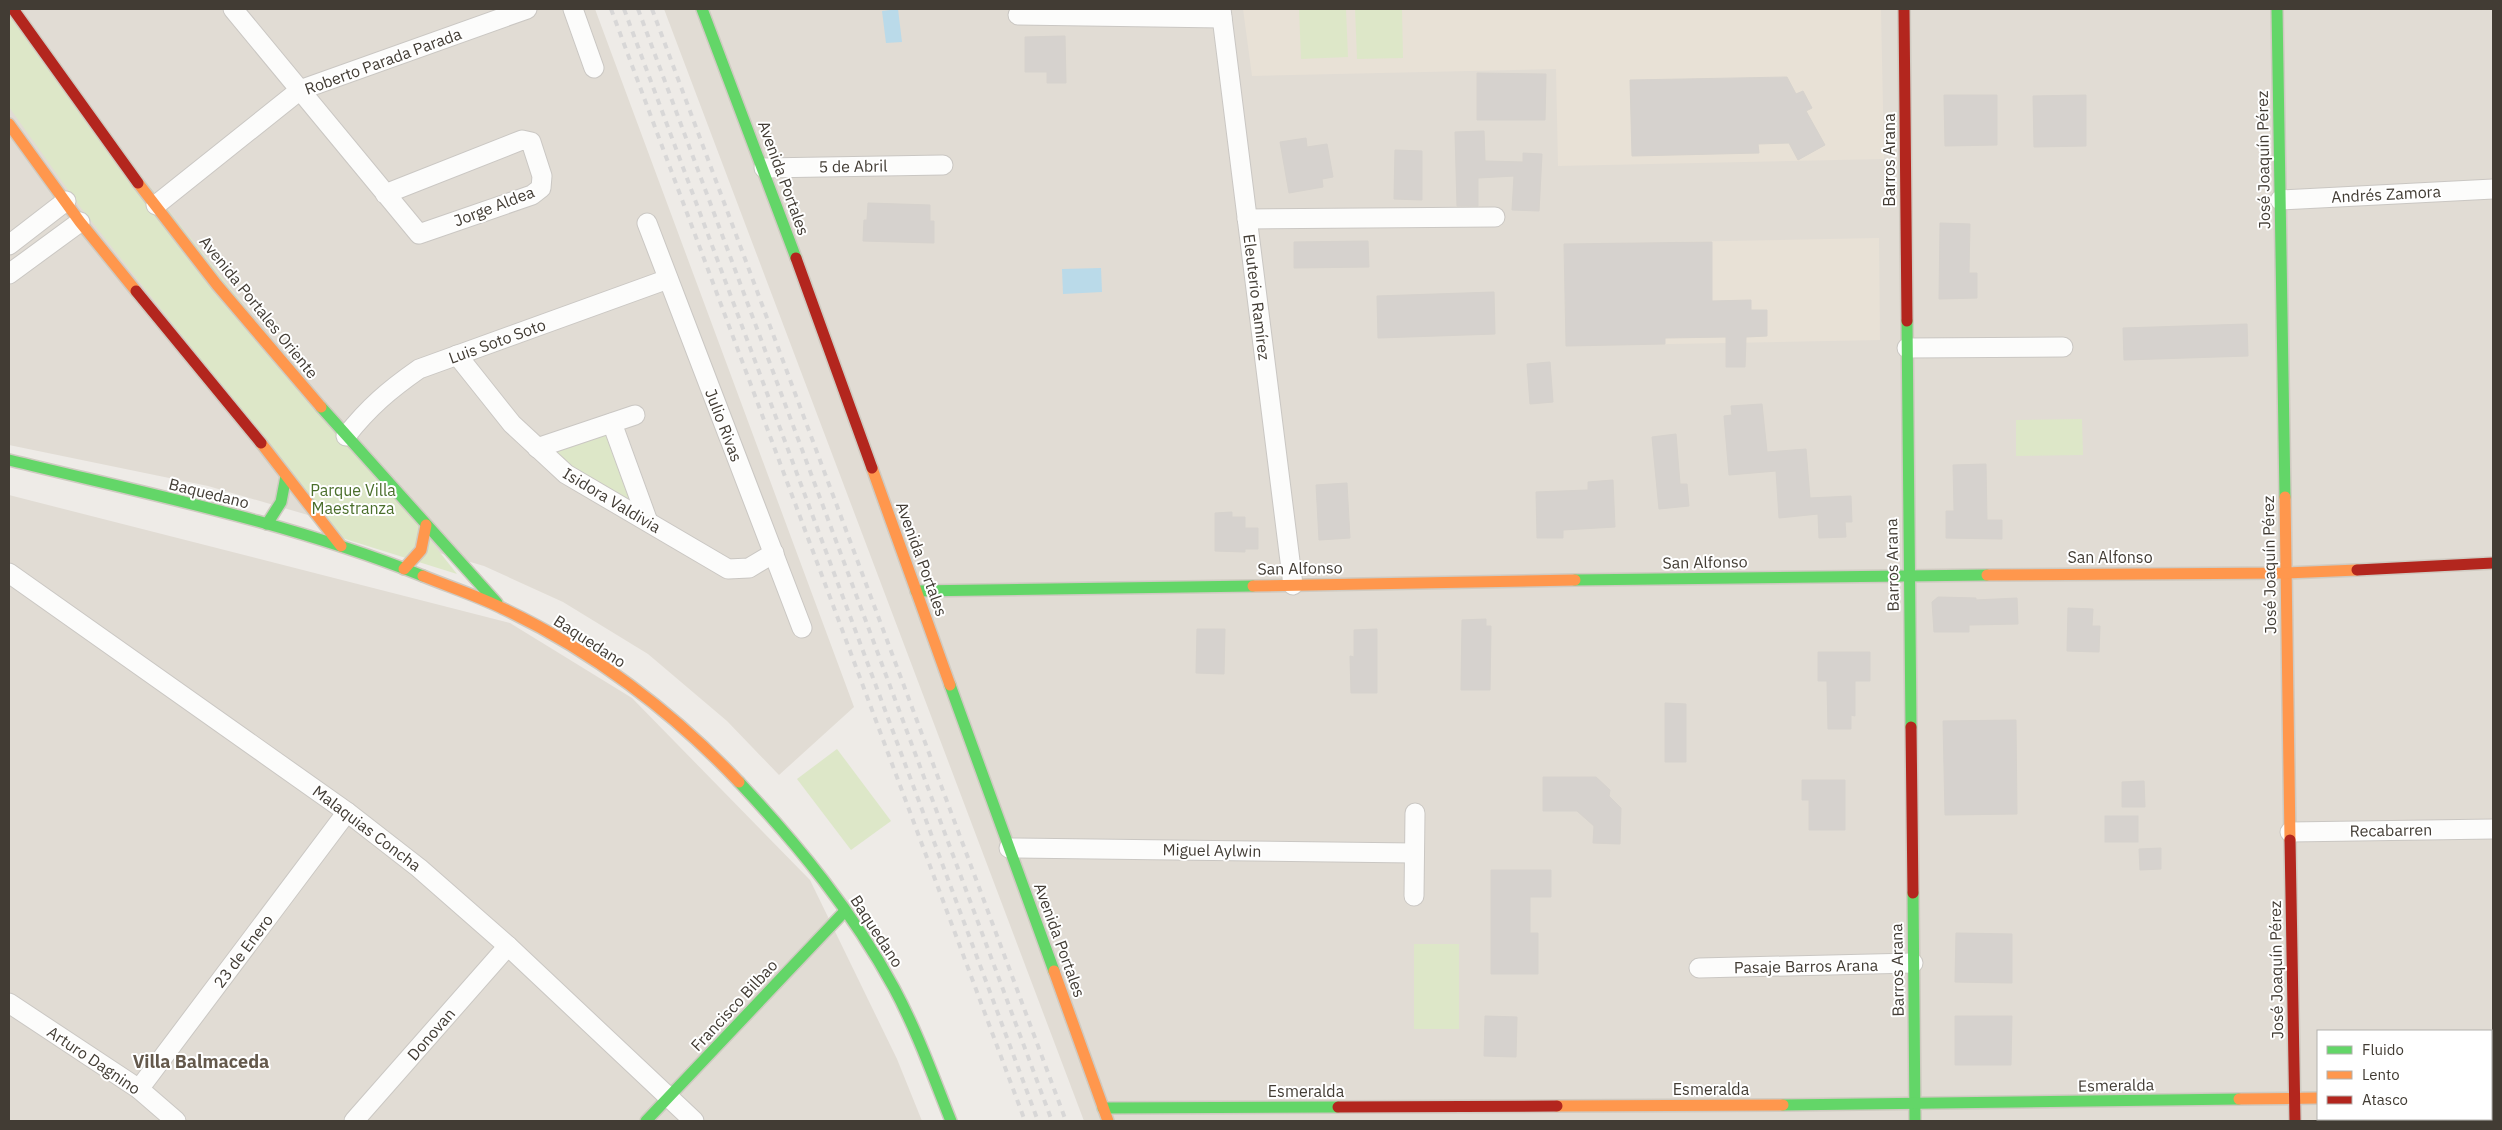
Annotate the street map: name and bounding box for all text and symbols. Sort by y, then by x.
street label: Roberto Parada Parada [302,23,465,99]
street label: José Joaquín Pérez [2252,91,2274,229]
street label: Barros Arana [1879,113,1899,207]
street label: Avenida Portales [754,118,814,238]
street label: 5 de Abril [818,155,888,177]
street label: Jorge Aldea [451,181,538,231]
street label: Andrés Zamora [2331,181,2442,207]
street label: Avenida Portales Oriente [195,232,323,383]
street label: Eleuterio Ramírez [1239,233,1275,361]
street label: Luis Soto Soto [446,314,548,368]
street label: Julio Rivas [701,386,747,464]
street label: Isidora Valdivia [560,463,665,537]
street label: Baquedano [167,473,251,513]
park label: Parque Villa Maestranza [310,480,396,518]
street label: José Joaquín Pérez [2258,496,2280,634]
street label: Avenida Portales [892,499,952,619]
street label: Barros Arana [1881,518,1903,612]
street label: San Alfonso [2067,547,2153,567]
street label: San Alfonso [1662,551,1748,573]
street label: San Alfonso [1257,557,1343,579]
street label: Baquedano [550,610,630,672]
street label: Malaquias Concha [309,781,426,876]
street label: Recabarren [2349,819,2433,841]
street label: Miguel Aylwin [1162,839,1262,861]
street label: Avenida Portales [1030,880,1090,1000]
street label: Baquedano [846,891,908,971]
street label: José Joaquín Pérez [2265,901,2287,1039]
street label: 23 de Enero [209,910,277,992]
street label: Barros Arana [1886,923,1908,1017]
street label: Francisco Bilbao [686,955,782,1055]
street label: Pasaje Barros Arana [1734,955,1879,977]
street label: Donovan [403,1004,459,1064]
street label: Arturo Dagnino [44,1021,145,1099]
legend [2317,1030,2492,1120]
text: Fluido [2362,1040,2404,1059]
district label: Villa Balmaceda [133,1050,269,1073]
text: Lento [2362,1065,2400,1084]
street label: Esmeralda [2078,1074,2155,1096]
street label: Esmeralda [1673,1079,1750,1099]
street label: Esmeralda [1268,1081,1345,1101]
text: Atasco [2362,1090,2408,1109]

